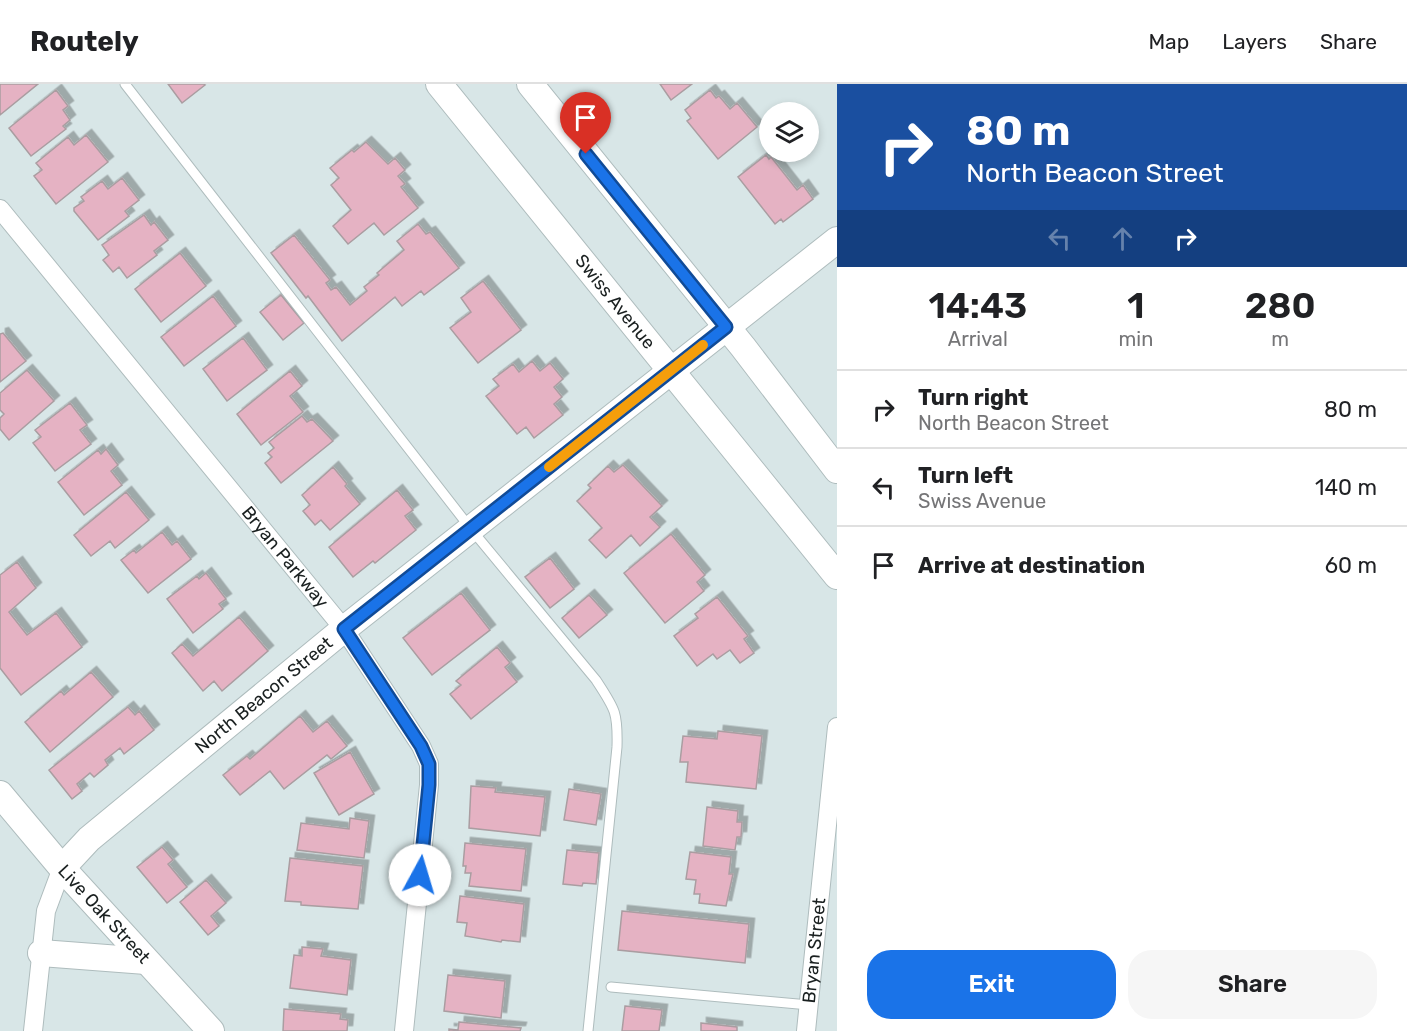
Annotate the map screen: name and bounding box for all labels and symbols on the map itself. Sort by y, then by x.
pin [560,92,611,154]
street label: Swiss Avenue [570,250,660,353]
street label: Bryan Parkway [237,502,333,613]
street label: North Beacon Street [190,632,337,758]
position arrow [388,843,452,907]
street label: Live Oak Street [53,860,155,968]
street label: Bryan Street [798,897,831,1004]

